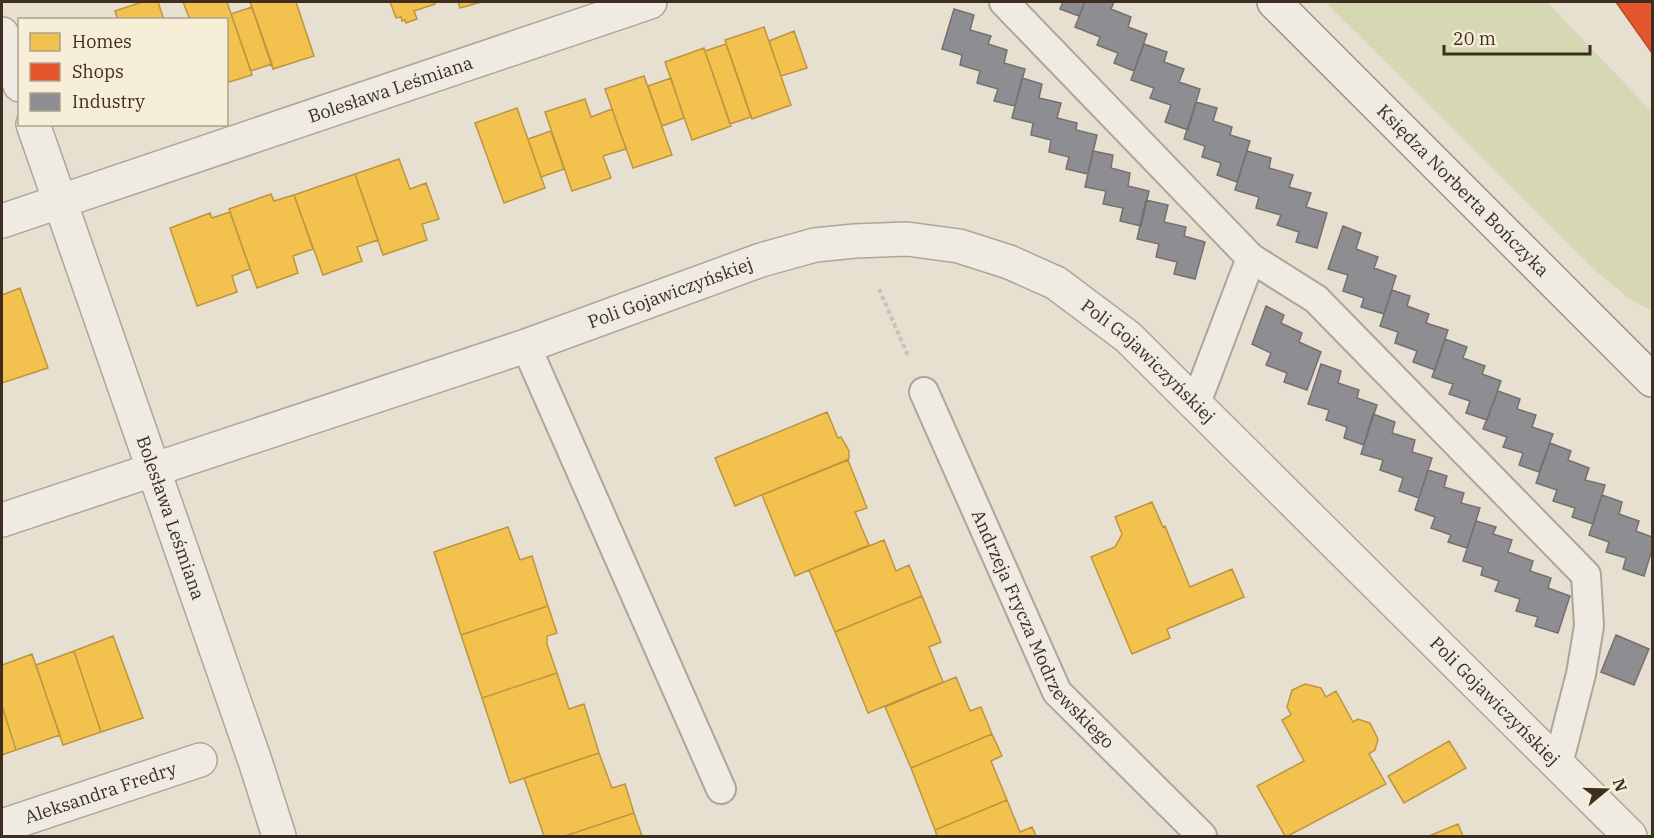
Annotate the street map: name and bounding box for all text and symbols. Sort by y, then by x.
legend [18,18,228,126]
scale bar [1444,18,1590,56]
text: 20 m [1453,27,1496,50]
text: Homes [72,30,132,53]
street label: Bolesława Leśmiana [305,51,476,128]
text: Shops [72,60,124,83]
text: Industry [72,90,145,113]
street label: Księdza Norberta Bończyka [1372,99,1554,282]
street label: Poli Gojawiczyńskiej [585,252,756,333]
street label: Poli Gojawiczyńskiej [1077,294,1220,428]
street label: Bolesława Leśmiana [131,432,210,603]
street label: Andrzeja Frycza Modrzewskiego [967,506,1119,753]
street label: Poli Gojawiczyńskiej [1425,632,1565,771]
street label: Aleksandra Fredry [22,757,180,829]
north arrow [1576,760,1636,820]
text: N [1609,776,1632,794]

